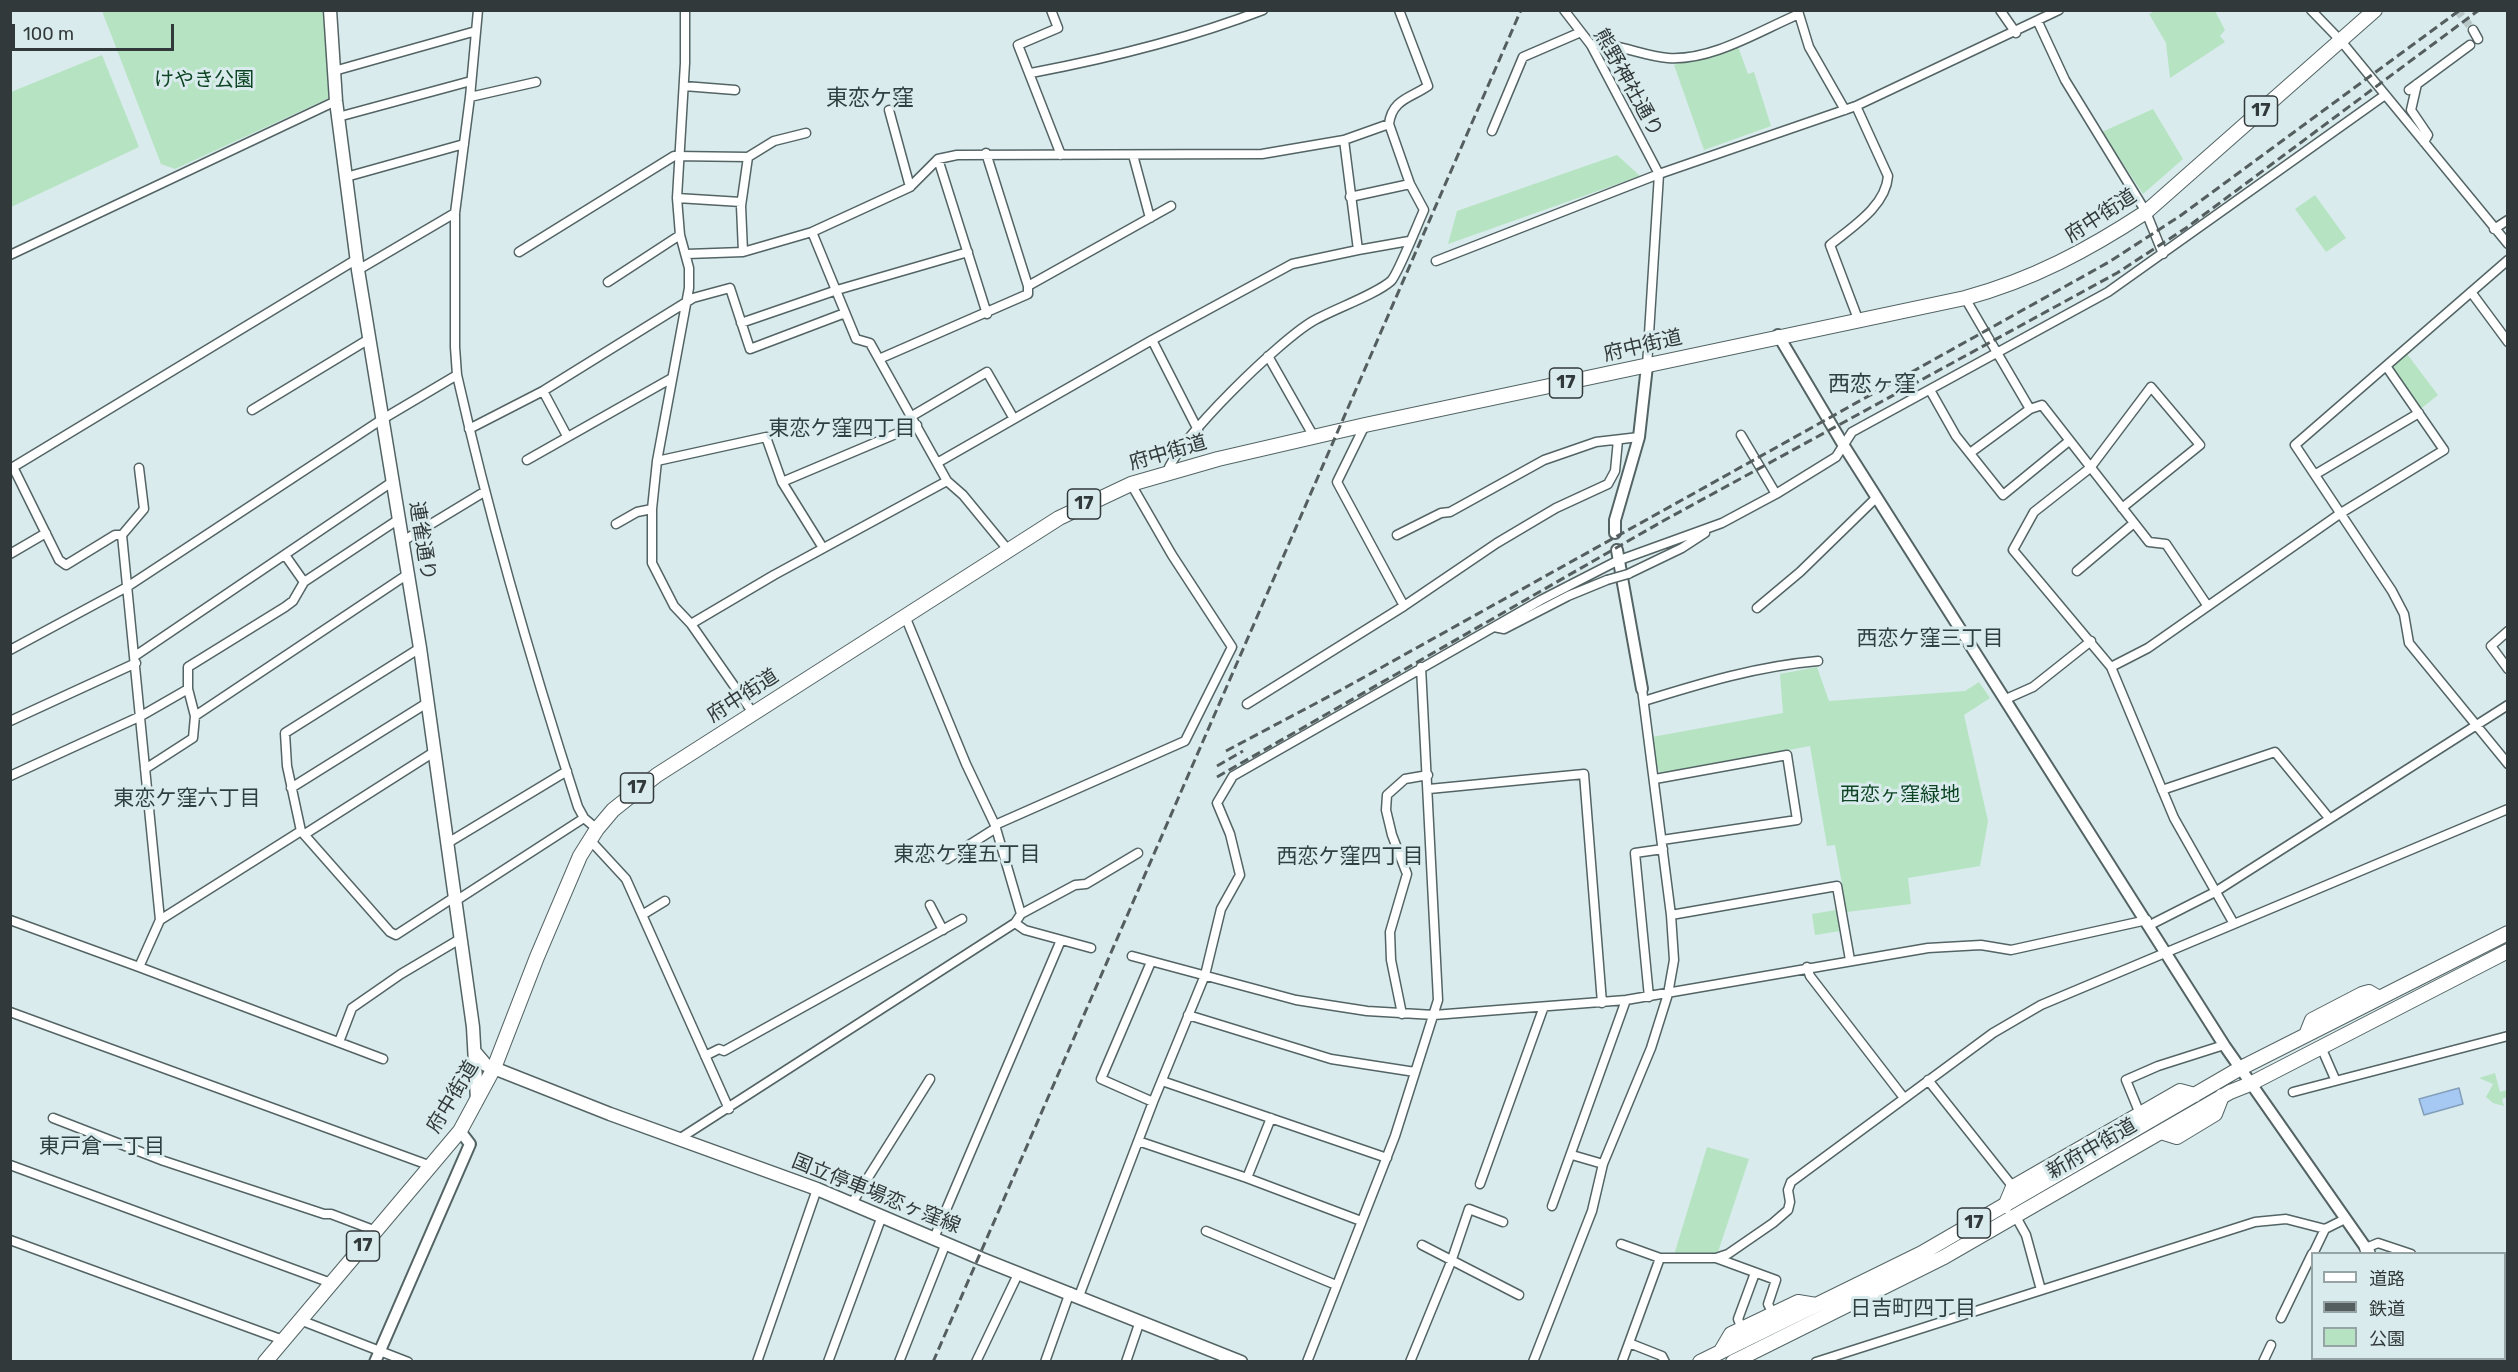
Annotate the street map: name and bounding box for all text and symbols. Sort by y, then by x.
scale bar [15,12,177,50]
text: 100 m [23,23,74,45]
street label: 熊野神社通り [1588,25,1668,141]
park label: けやき公園 [154,68,254,92]
district label: 東恋ケ窪 [826,86,914,112]
road number: 17 [2244,96,2278,126]
street label: 府中街道 [2061,184,2141,248]
street label: 府中街道 [1601,325,1685,367]
road number: 17 [1550,368,1582,398]
district label: 西恋ヶ窪 [1828,372,1916,398]
district label: 東恋ケ窪四丁目 [769,416,915,442]
street label: 府中街道 [1126,430,1210,476]
road number: 17 [1068,489,1100,519]
street label: 連雀通り [404,500,440,582]
district label: 西恋ケ窪三丁目 [1857,626,2003,652]
street label: 府中街道 [703,664,783,728]
road number: 17 [620,773,654,803]
park label: 西恋ヶ窪緑地 [1840,783,1960,807]
district label: 東恋ケ窪六丁目 [114,786,260,812]
district label: 東恋ケ窪五丁目 [894,842,1040,868]
district label: 西恋ケ窪四丁目 [1277,844,1423,870]
street label: 府中街道 [422,1057,484,1137]
street label: 新府中街道 [2043,1114,2141,1184]
district label: 東戸倉一丁目 [39,1134,165,1160]
street label: 国立停車場恋ヶ窪線 [788,1149,964,1239]
road number: 17 [1958,1208,1990,1238]
road number: 17 [346,1231,380,1261]
legend [2311,1252,2506,1360]
text: 道路 [2369,1268,2405,1290]
district label: 日吉町四丁目 [1850,1296,1976,1322]
text: 鉄道 [2369,1298,2405,1320]
text: 公園 [2369,1328,2405,1350]

